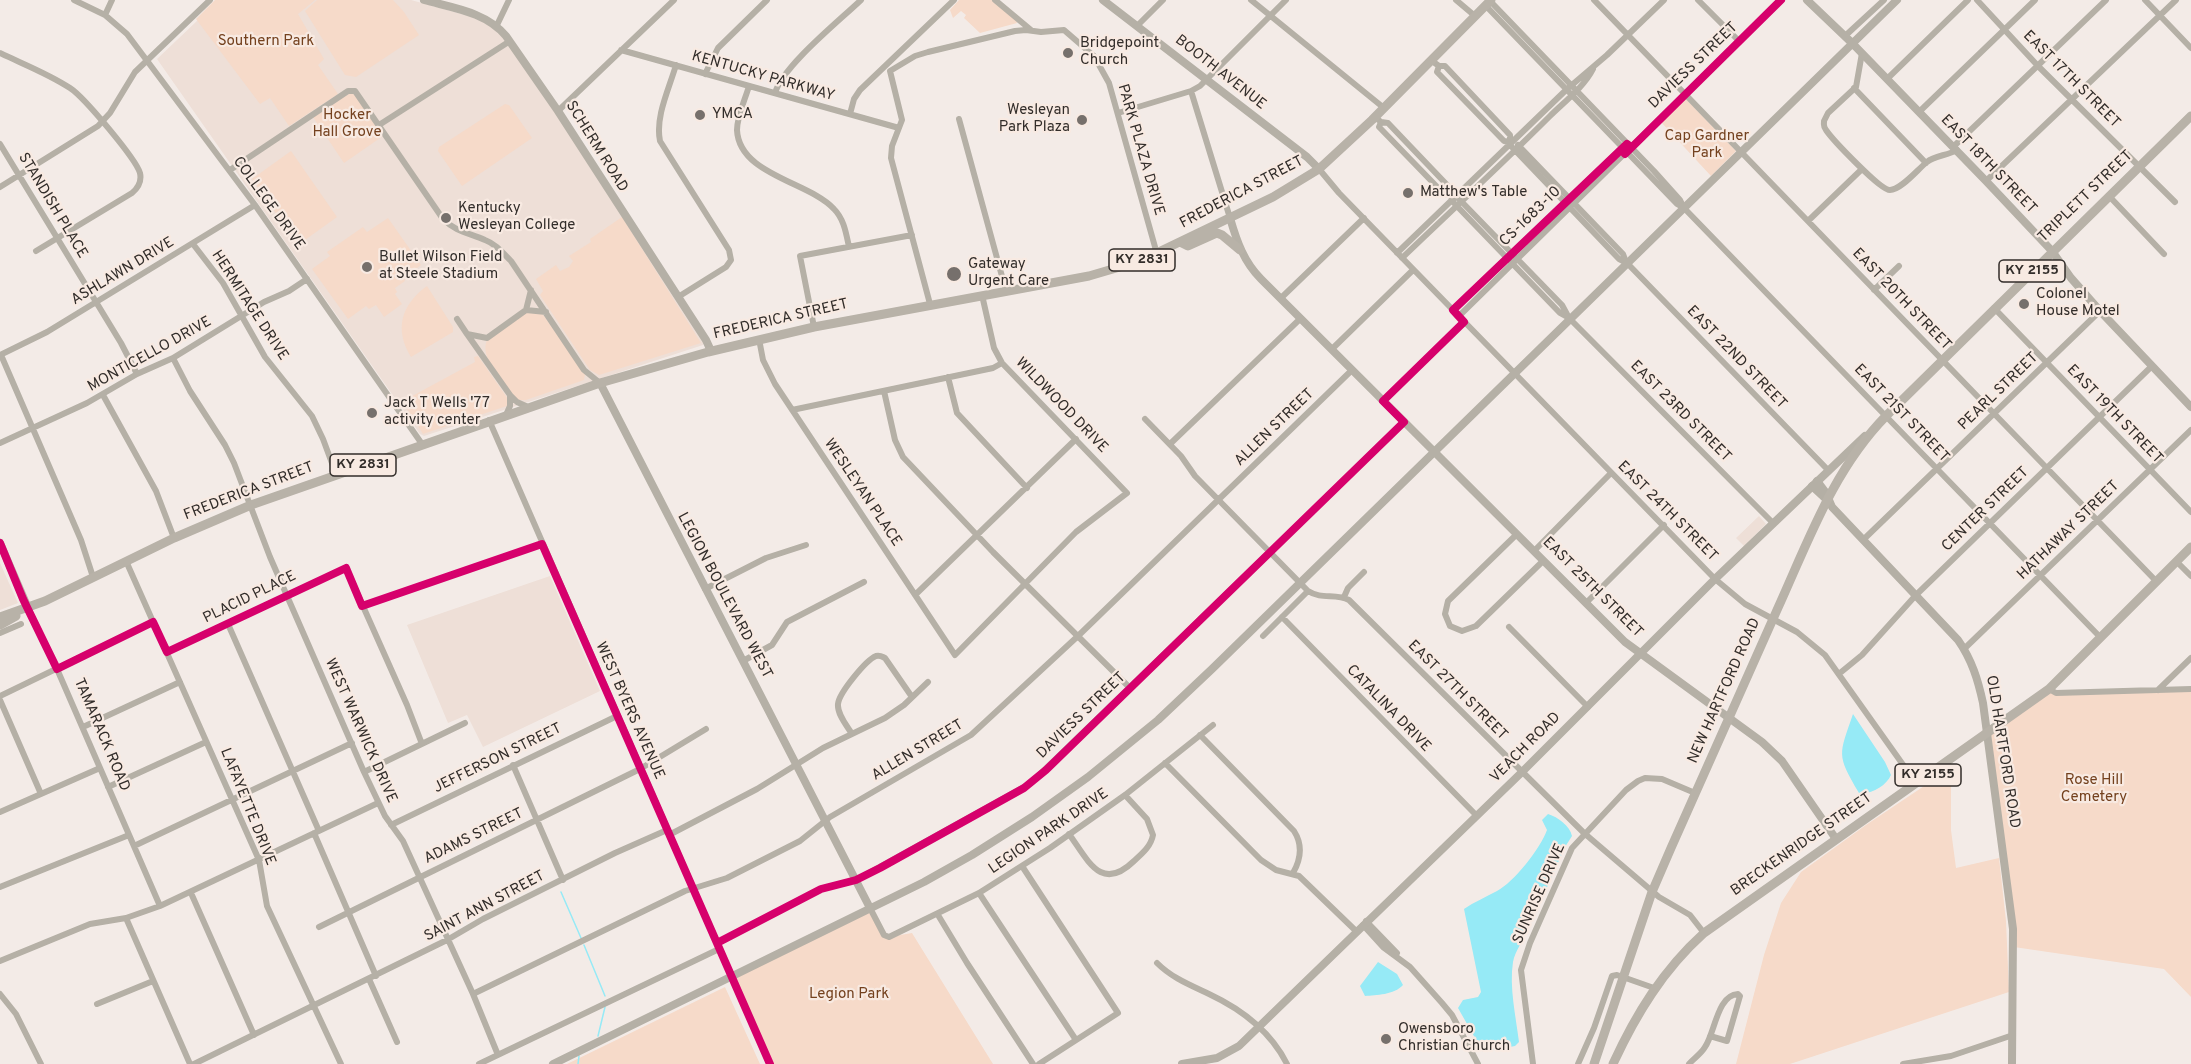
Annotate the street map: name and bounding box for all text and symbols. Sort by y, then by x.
street label: DAVIESS STREET [1646,19,1742,113]
street label: EAST 17TH STREET [2019,28,2123,132]
street label: BOOTH AVENUE [1171,32,1269,114]
park label: Southern Park [218,33,314,51]
place label: Bridgepoint Church [1080,35,1159,70]
marker: Bridgepoint Church [1061,46,1075,60]
street label: KENTUCKY PARKWAY [689,48,837,106]
street label: PARK PLAZA DRIVE [1113,82,1167,218]
street label: SCHERM ROAD [561,98,631,196]
place label: Wesleyan Park Plaza [999,102,1070,137]
place label: YMCA [712,106,753,124]
park label: Hocker Hall Grove [312,107,382,142]
marker: YMCA [693,108,707,122]
street label: EAST 18TH STREET [1936,112,2040,218]
marker: Wesleyan Park Plaza [1075,113,1089,127]
park label: Cap Gardner Park [1665,128,1749,163]
street label: TRIPLETT STREET [2035,147,2137,247]
street label: STANDISH PLACE [13,150,91,262]
street label: FREDERICA STREET [1177,153,1307,233]
street label: COLLEGE DRIVE [228,154,308,254]
street label: CS-1683-10 [1497,183,1565,251]
place label: Matthew's Table [1420,184,1527,202]
marker: Matthew's Table [1401,186,1415,200]
place label: Kentucky Wesleyan College [458,200,575,235]
marker: Kentucky Wesleyan College [439,211,453,225]
street label: ASHLAWN DRIVE [68,234,178,310]
street label: EAST 20TH STREET [1848,245,1954,355]
street label: HERMITAGE DRIVE [207,248,291,364]
place label: Bullet Wilson Field at Steele Stadium [379,249,502,284]
road number: KY 2831 [1109,249,1175,271]
place label: Gateway Urgent Care [968,256,1049,291]
marker: Bullet Wilson Field at Steele Stadium [360,260,374,274]
road number: KY 2155 [1999,260,2065,282]
marker: Gateway Urgent Care [945,265,963,283]
place label: Colonel House Motel [2036,286,2120,321]
street label: FREDERICA STREET [712,296,850,344]
marker: Colonel House Motel [2017,297,2031,311]
street label: EAST 22ND STREET [1682,303,1790,413]
street label: MONTICELLO DRIVE [85,313,215,397]
street label: PEARL STREET [1955,349,2043,435]
street label: WILDWOOD DRIVE [1011,355,1111,457]
street label: EAST 23RD STREET [1626,358,1734,466]
street label: EAST 21ST STREET [1850,361,1952,467]
street label: EAST 19TH STREET [2062,362,2166,468]
street label: ALLEN STREET [1231,386,1319,470]
place label: Jack T Wells '77 activity center [384,395,490,430]
marker: Jack T Wells '77 activity center [365,406,379,420]
street label: WESLEYAN PLACE [819,436,905,550]
road number: KY 2831 [330,454,396,476]
street label: EAST 24TH STREET [1613,458,1721,566]
street label: FREDERICA STREET [182,459,316,525]
street label: CENTER STREET [1939,464,2033,556]
street label: HATHAWAY STREET [2014,478,2124,584]
street label: LEGION BOULEVARD WEST [673,510,775,682]
street label: EAST 25TH STREET [1538,534,1646,642]
street label: PLACID PLACE [201,568,299,628]
street label: NEW HARTFORD ROAD [1685,615,1765,767]
street label: EAST 27TH STREET [1403,637,1511,745]
street label: WEST BYERS AVENUE [591,639,667,783]
street label: WEST WARWICK DRIVE [320,656,400,806]
street label: CATALINA DRIVE [1342,662,1434,756]
street label: DAVIESS STREET [1034,669,1130,763]
street label: OLD HARTFORD ROAD [1981,674,2023,830]
street label: TAMARACK ROAD [69,676,133,794]
street label: VEACH ROAD [1487,709,1565,787]
street label: ALLEN STREET [869,717,967,785]
street label: JEFFERSON STREET [431,720,565,798]
street label: LAFAYETTE DRIVE [215,746,279,868]
road number: KY 2155 [1895,764,1961,786]
park label: Rose Hill Cemetery [2061,772,2127,807]
street label: LEGION PARK DRIVE [986,785,1112,879]
street label: BRECKENRIDGE STREET [1728,789,1876,901]
street label: ADAMS STREET [422,805,526,869]
street label: SUNRISE DRIVE [1510,841,1570,947]
street label: SAINT ANN STREET [422,868,548,946]
park label: Legion Park [809,986,889,1004]
place label: Owensboro Christian Church [1398,1021,1510,1056]
marker: Owensboro Christian Church [1379,1032,1393,1046]

